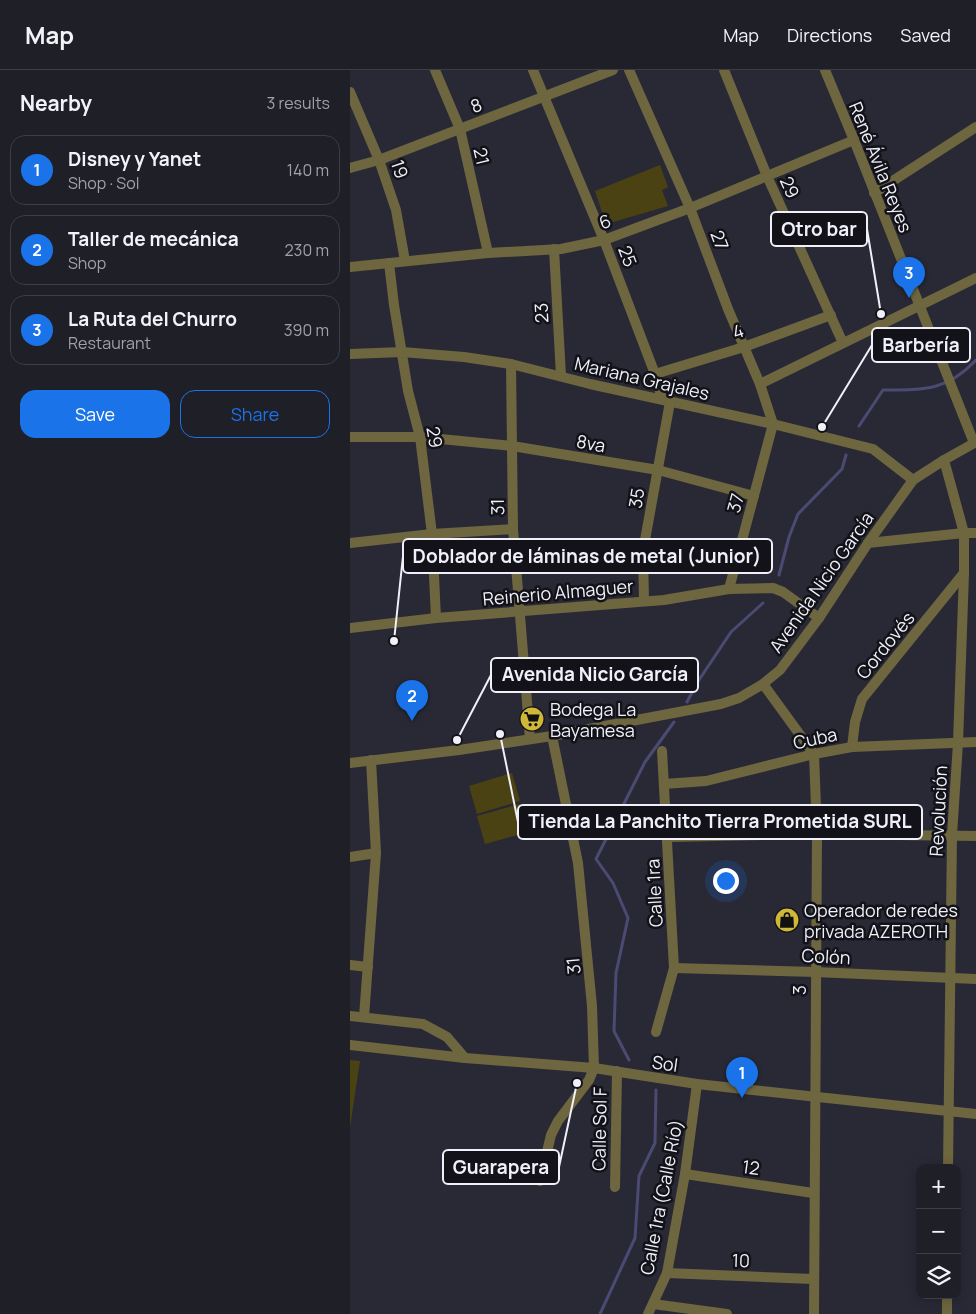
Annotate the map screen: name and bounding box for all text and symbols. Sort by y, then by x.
text: Map [25,18,74,51]
text: Map [723,23,759,47]
text: Directions [787,23,872,47]
text: Saved [900,23,951,47]
text: Nearby [20,89,92,117]
text: 3 results [267,92,330,114]
street label: 8 [467,92,485,118]
street label: René Ávila Reyes [844,98,918,236]
street label: 21 [468,145,496,167]
text: Disney y Yanet [68,146,201,172]
street label: 19 [386,156,414,182]
text: 1 [33,159,41,181]
text: 140 m [287,159,329,181]
text: Shop · Sol [68,172,139,194]
street label: 29 [775,172,805,202]
street label: 6 [596,208,614,234]
callout: Otro bar [771,212,867,246]
text: Otro bar [781,216,857,242]
text: Taller de mecánica [68,226,239,252]
street label: 27 [705,227,735,253]
text: 2 [32,239,42,261]
text: 230 m [285,239,329,261]
street label: 25 [613,242,643,270]
text: Shop [68,252,106,274]
pin: 3 [893,257,925,298]
street label: 23 [528,302,554,324]
text: La Ruta del Churro [68,306,237,332]
street label: 4 [729,318,747,344]
text: 3 [32,319,42,341]
text: 390 m [284,319,329,341]
callout: Barbería [872,328,970,362]
text: Restaurant [68,332,151,354]
text: Barbería [882,332,960,358]
street label: Mariana Grajales [572,351,712,405]
button: Save [20,390,170,438]
button: Share [180,390,330,438]
street label: 29 [421,424,449,450]
street label: 8va [575,429,607,457]
street label: 35 [622,486,650,510]
street label: 37 [721,491,749,515]
street label: 31 [485,498,509,516]
street label: Avenida Nicio García [763,507,879,657]
callout: Doblador de láminas de metal (Junior) [403,539,772,573]
text: Doblador de láminas de metal (Junior) [413,543,761,569]
street label: Reinerio Almaguer [482,573,635,611]
street label: Cordovés [851,606,919,684]
callout: Avenida Nicio García [491,658,698,692]
text: Avenida Nicio García [502,661,688,687]
pin: 2 [396,680,428,721]
place label: Bodega La Bayamesa [550,697,636,742]
supermarket icon: Bodega La Bayamesa [519,706,545,732]
street label: Cuba [791,722,839,754]
street label: Revolución [924,765,952,857]
callout: Tienda La Panchito Tierra Prometida SURL [518,805,922,839]
text: Tienda La Panchito Tierra Prometida SURL [528,808,912,834]
street label: Calle 1ra [640,858,668,928]
your location [713,868,739,894]
place label: Operador de redes privada AZEROTH [804,898,958,943]
shop icon: Operador de redes privada AZEROTH [774,907,800,933]
street label: Colón [801,943,851,969]
street label: 31 [560,956,586,976]
street label: 3 [787,985,811,995]
street label: Sol [650,1049,680,1077]
pin: 1 [726,1057,758,1098]
street label: Calle Sol F [586,1087,612,1171]
street label: Calle 1ra (Calle Río) [634,1117,688,1277]
callout: Guarapera [443,1150,559,1184]
text: Guarapera [453,1154,549,1180]
street label: 12 [741,1154,761,1180]
map controls [916,1164,961,1299]
button: + [916,1164,961,1209]
button: − [916,1209,961,1254]
street label: 10 [732,1248,750,1272]
button: layers [916,1254,961,1299]

